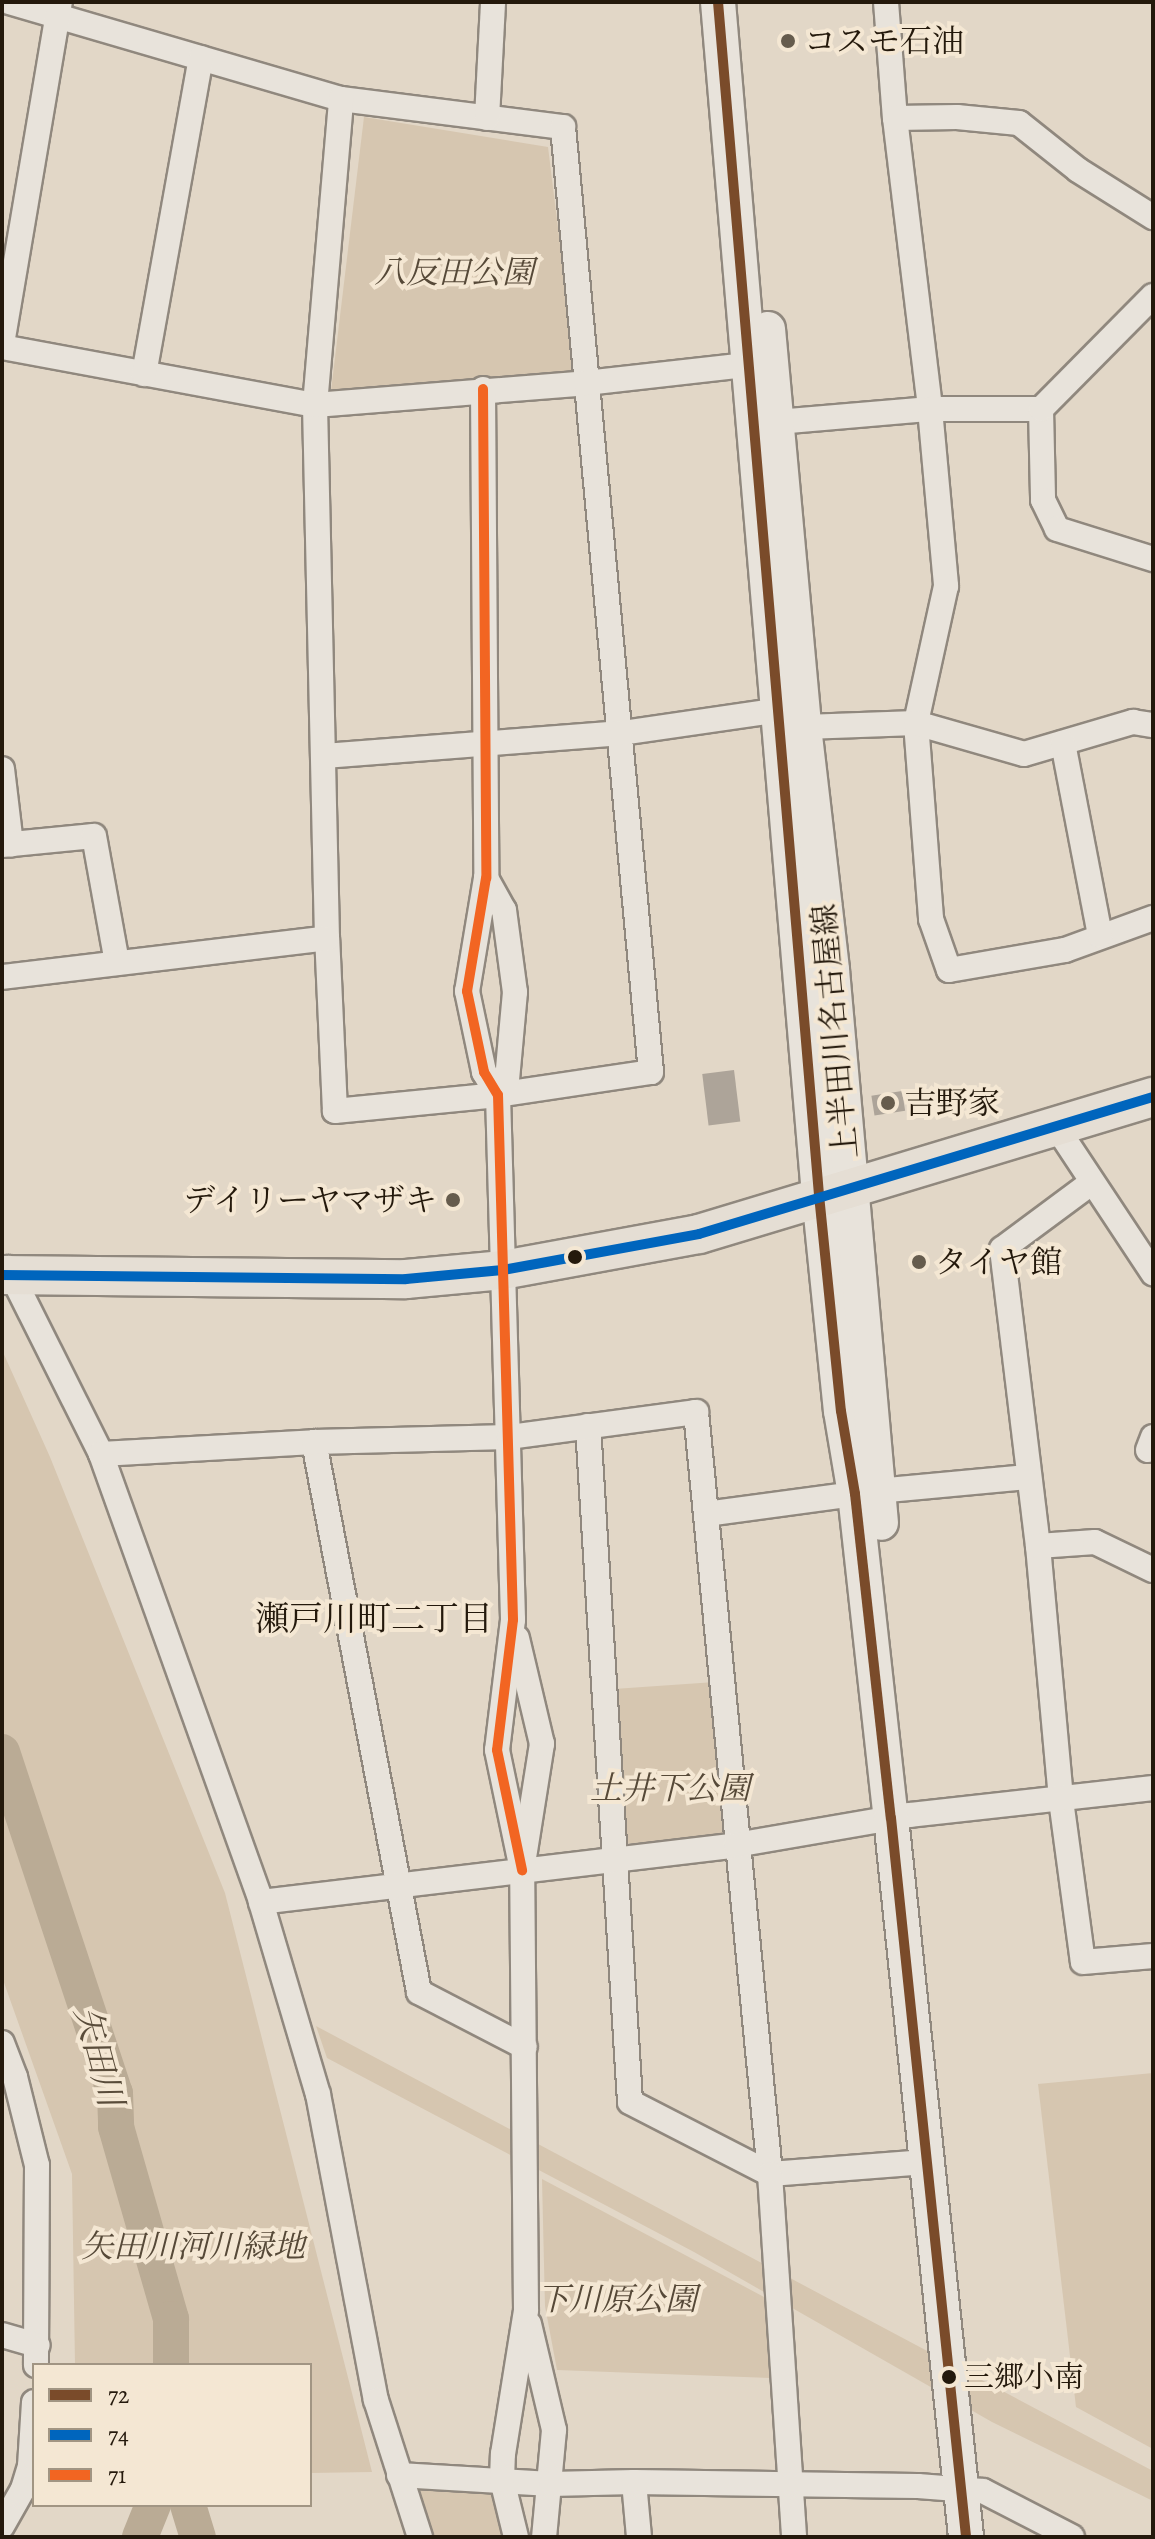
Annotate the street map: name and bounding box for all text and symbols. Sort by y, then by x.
place label: コスモ石油 [804,22,964,60]
marker: コスモ石油 [779,32,797,50]
park label: 八反田公園 [374,253,534,291]
street label: 上半田川名古屋線 [805,902,865,1160]
place label: 吉野家 [904,1084,1000,1122]
marker: 吉野家 [879,1094,897,1112]
place label: デイリーヤマザキ [181,1181,437,1219]
marker: デイリーヤマザキ [444,1191,462,1209]
place label: タイヤ館 [935,1243,1063,1281]
unlabelled marker [567,1249,583,1265]
marker: タイヤ館 [910,1253,928,1271]
district label: 瀬戸川町二丁目 [255,1599,493,1639]
park label: 土井下公園 [590,1769,750,1807]
water label: 矢田川 [66,2001,132,2111]
park label: 矢田川河川緑地 [81,2227,305,2265]
park label: 下川原公園 [537,2280,697,2318]
place label: 三郷小南 [964,2359,1084,2395]
legend [32,2363,312,2507]
marker: 三郷小南 [941,2369,957,2385]
text: 72 [108,2379,129,2411]
text: 74 [108,2419,129,2451]
text: 71 [108,2459,126,2491]

